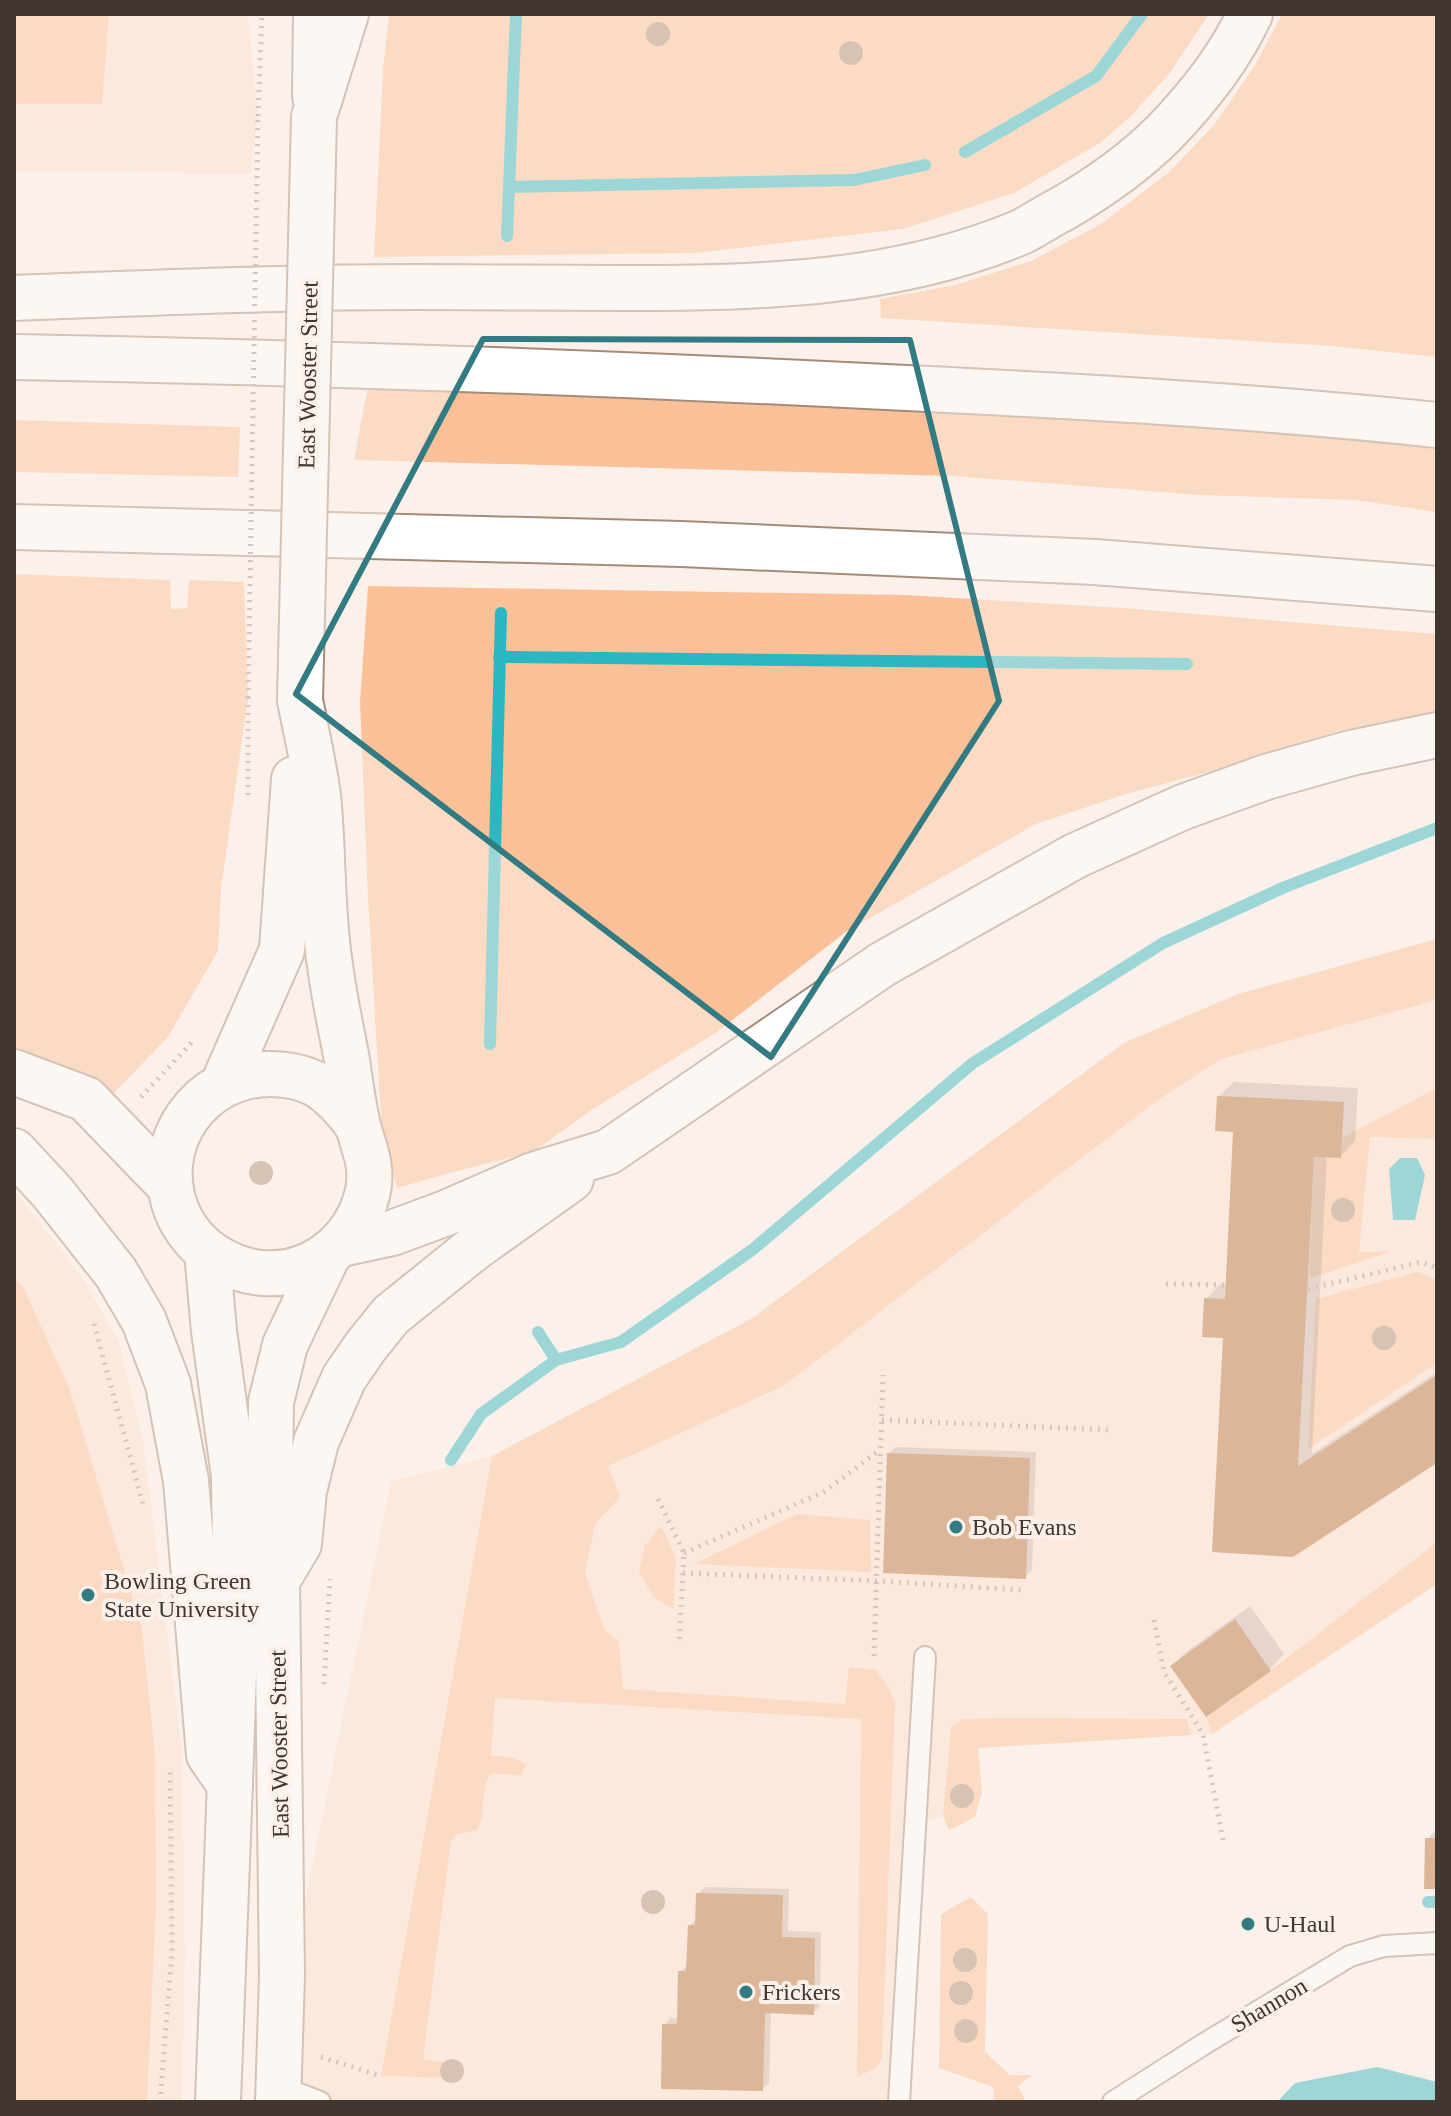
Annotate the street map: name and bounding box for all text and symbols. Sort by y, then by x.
street label: East Wooster Street [293,280,323,469]
place label: Bob Evans [972,1514,1077,1540]
marker: Bob Evans [947,1518,965,1536]
place label: Bowling Green State University [104,1568,259,1622]
marker: Bowling Green State University [79,1586,97,1604]
street label: East Wooster Street [264,1649,294,1838]
place label: U-Haul [1264,1911,1336,1937]
marker: U-Haul [1239,1915,1257,1933]
street label: Shannon [1226,1972,1312,2038]
place label: Frickers [762,1979,841,2005]
marker: Frickers [737,1983,755,2001]

